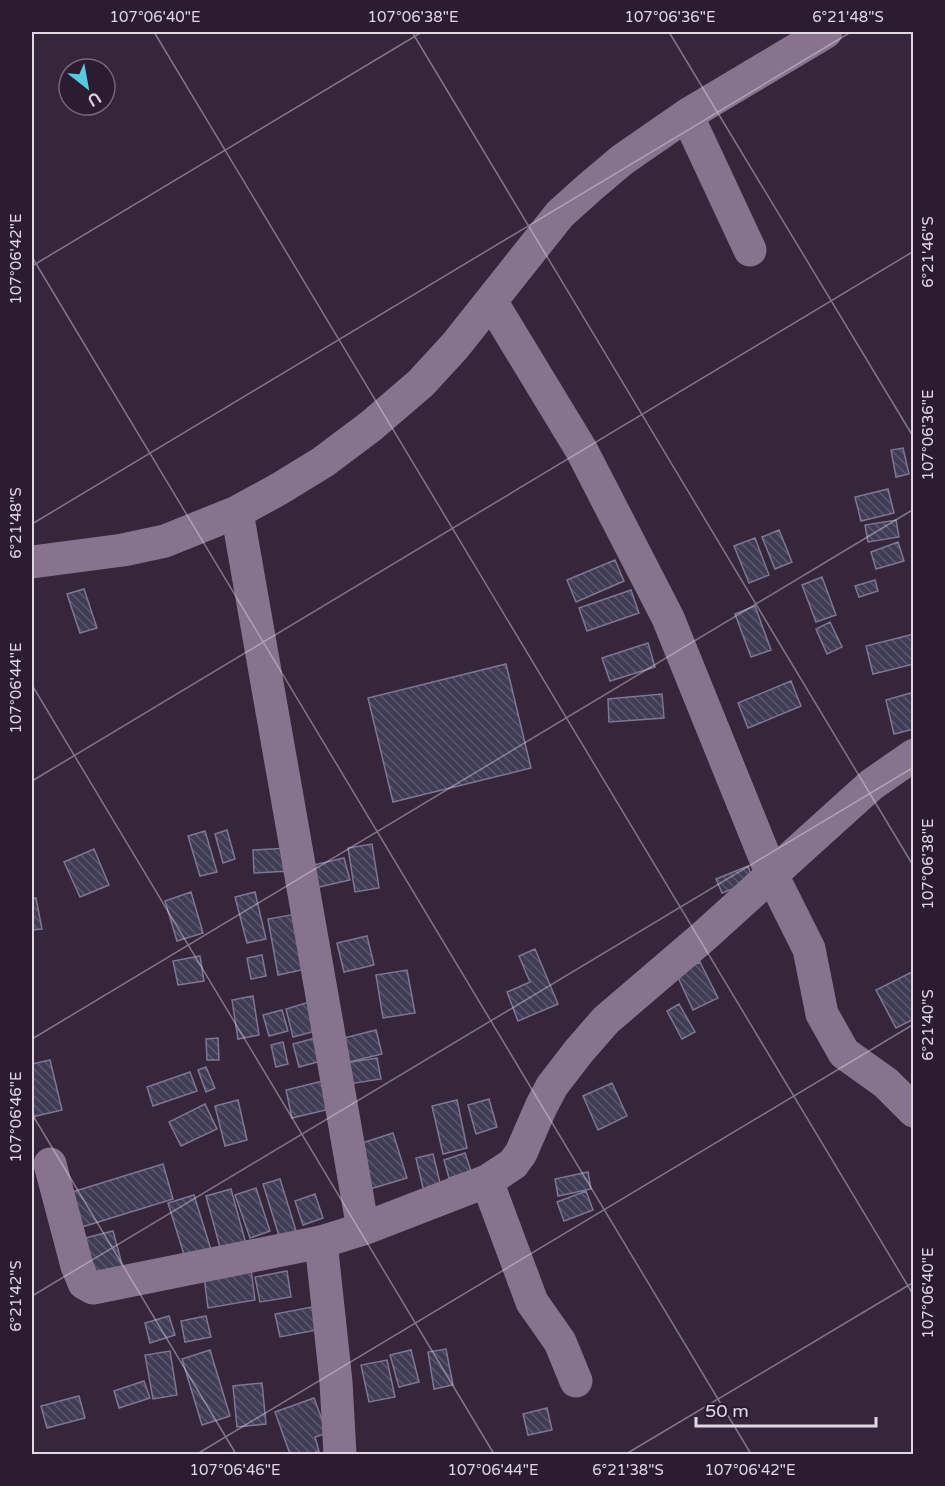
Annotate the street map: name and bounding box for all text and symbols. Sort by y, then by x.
text: 107°06'40"E [110,8,200,26]
text: 107°06'38"E [368,8,458,26]
text: 107°06'36"E [625,8,715,26]
text: 6°21'48"S [812,8,884,26]
north arrow [57,57,117,117]
text: U [84,87,105,111]
text: 107°06'42"E [7,214,25,304]
text: 6°21'46"S [919,216,937,288]
text: 107°06'36"E [919,390,937,480]
text: 6°21'48"S [7,487,25,559]
text: 107°06'44"E [7,643,25,733]
text: 107°06'38"E [919,819,937,909]
text: 6°21'40"S [919,989,937,1061]
text: 107°06'46"E [7,1072,25,1162]
text: 107°06'40"E [919,1248,937,1338]
text: 6°21'42"S [7,1260,25,1332]
scale bar [696,1390,876,1428]
text: 50 m [705,1400,749,1422]
text: 107°06'46"E [190,1461,280,1479]
text: 107°06'44"E [448,1461,538,1479]
text: 6°21'38"S [592,1461,664,1479]
text: 107°06'42"E [705,1461,795,1479]

